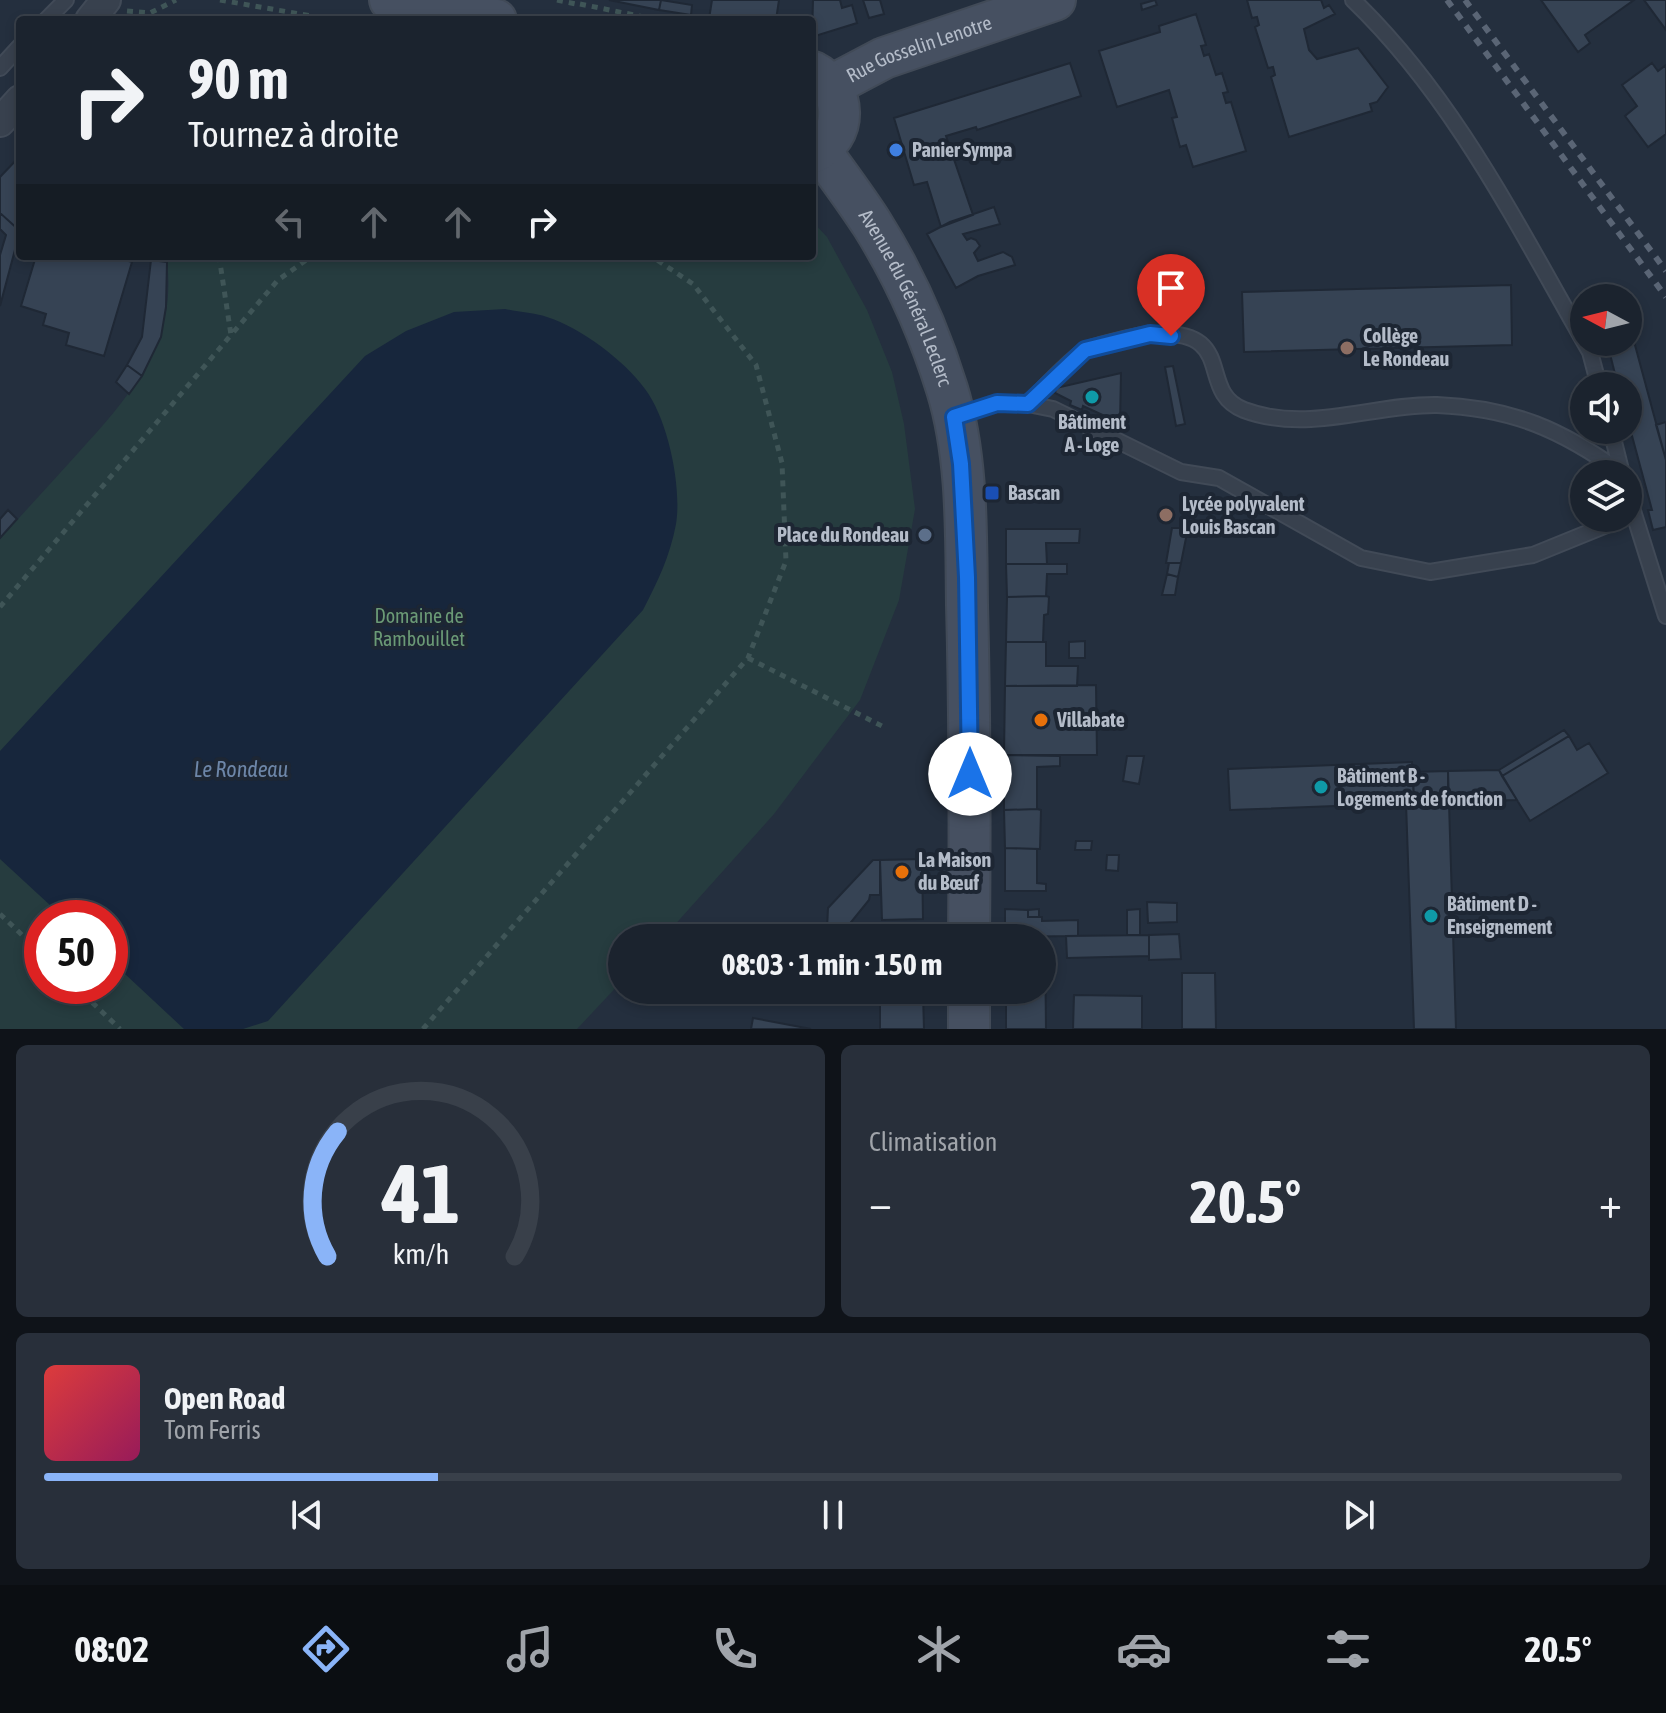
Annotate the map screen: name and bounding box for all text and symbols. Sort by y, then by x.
street label: Rue Gosselin Lenotre [842,10,995,87]
text: 90 m [188,47,289,111]
icon: right [56,48,160,152]
text: Tournez à droite [188,113,399,155]
place label: Panier Sympa [912,138,1012,161]
marker: Panier Sympa [887,141,905,159]
icon: left [268,200,312,244]
icon: ahead [352,200,396,244]
icon: ahead [436,200,480,244]
icon: right [520,200,564,244]
street label: Avenue du Général Leclerc [855,205,958,389]
pin [1137,254,1205,336]
icon: arrive [1149,266,1193,310]
north arrow [1570,284,1642,356]
map controls [1570,284,1642,532]
place label: Collège Le Rondeau [1363,324,1450,370]
marker: Collège Le Rondeau [1338,339,1356,357]
button: sound [1570,372,1642,444]
marker: Bâtiment A - Loge [1083,388,1101,406]
place label: Bâtiment A - Loge [1058,410,1126,456]
button: layers [1570,460,1642,532]
place label: Bascan [1008,481,1060,504]
marker: Bascan [983,484,1001,502]
place label: Lycée polyvalent Louis Bascan [1182,492,1305,538]
marker: Lycée polyvalent Louis Bascan [1157,506,1175,524]
place label: Place du Rondeau [777,523,909,546]
marker: Place du Rondeau [916,526,934,544]
park label: Domaine de Rambouillet [373,604,465,650]
place label: Villabate [1056,708,1125,731]
marker: Villabate [1032,711,1050,729]
position arrow [928,732,1012,816]
water label: Le Rondeau [194,756,289,782]
place label: Bâtiment B - Logements de fonction [1337,764,1503,810]
marker: Bâtiment B - Logements de fonction [1312,778,1330,796]
place label: La Maison du Bœuf [918,848,991,894]
marker: La Maison du Bœuf [893,863,911,881]
place label: Bâtiment D - Enseignement [1447,892,1553,938]
speed limit sign: 50 [24,900,128,1004]
marker: Bâtiment D - Enseignement [1422,907,1440,925]
text: 08:03 · 1 min · 150 m [722,947,942,981]
text: Climatisation [869,1127,997,1157]
text: 41 [380,1145,460,1241]
text: 20.5° [1190,1167,1301,1236]
text: − [869,1177,892,1227]
text: + [1599,1177,1622,1227]
text: km/h [392,1237,449,1270]
text: Open Road [164,1381,285,1415]
text: Tom Ferris [164,1415,261,1445]
icon: previous [285,1493,329,1537]
icon: pause [811,1493,855,1537]
icon: next [1337,1493,1381,1537]
icon: directions [298,1621,354,1677]
icon: music [502,1621,558,1677]
icon: phone [707,1621,763,1677]
icon: climate [911,1621,967,1677]
icon: car [1116,1621,1172,1677]
icon: filters [1320,1621,1376,1677]
text: 08:02 [74,1628,149,1670]
text: 20.5° [1525,1628,1592,1670]

